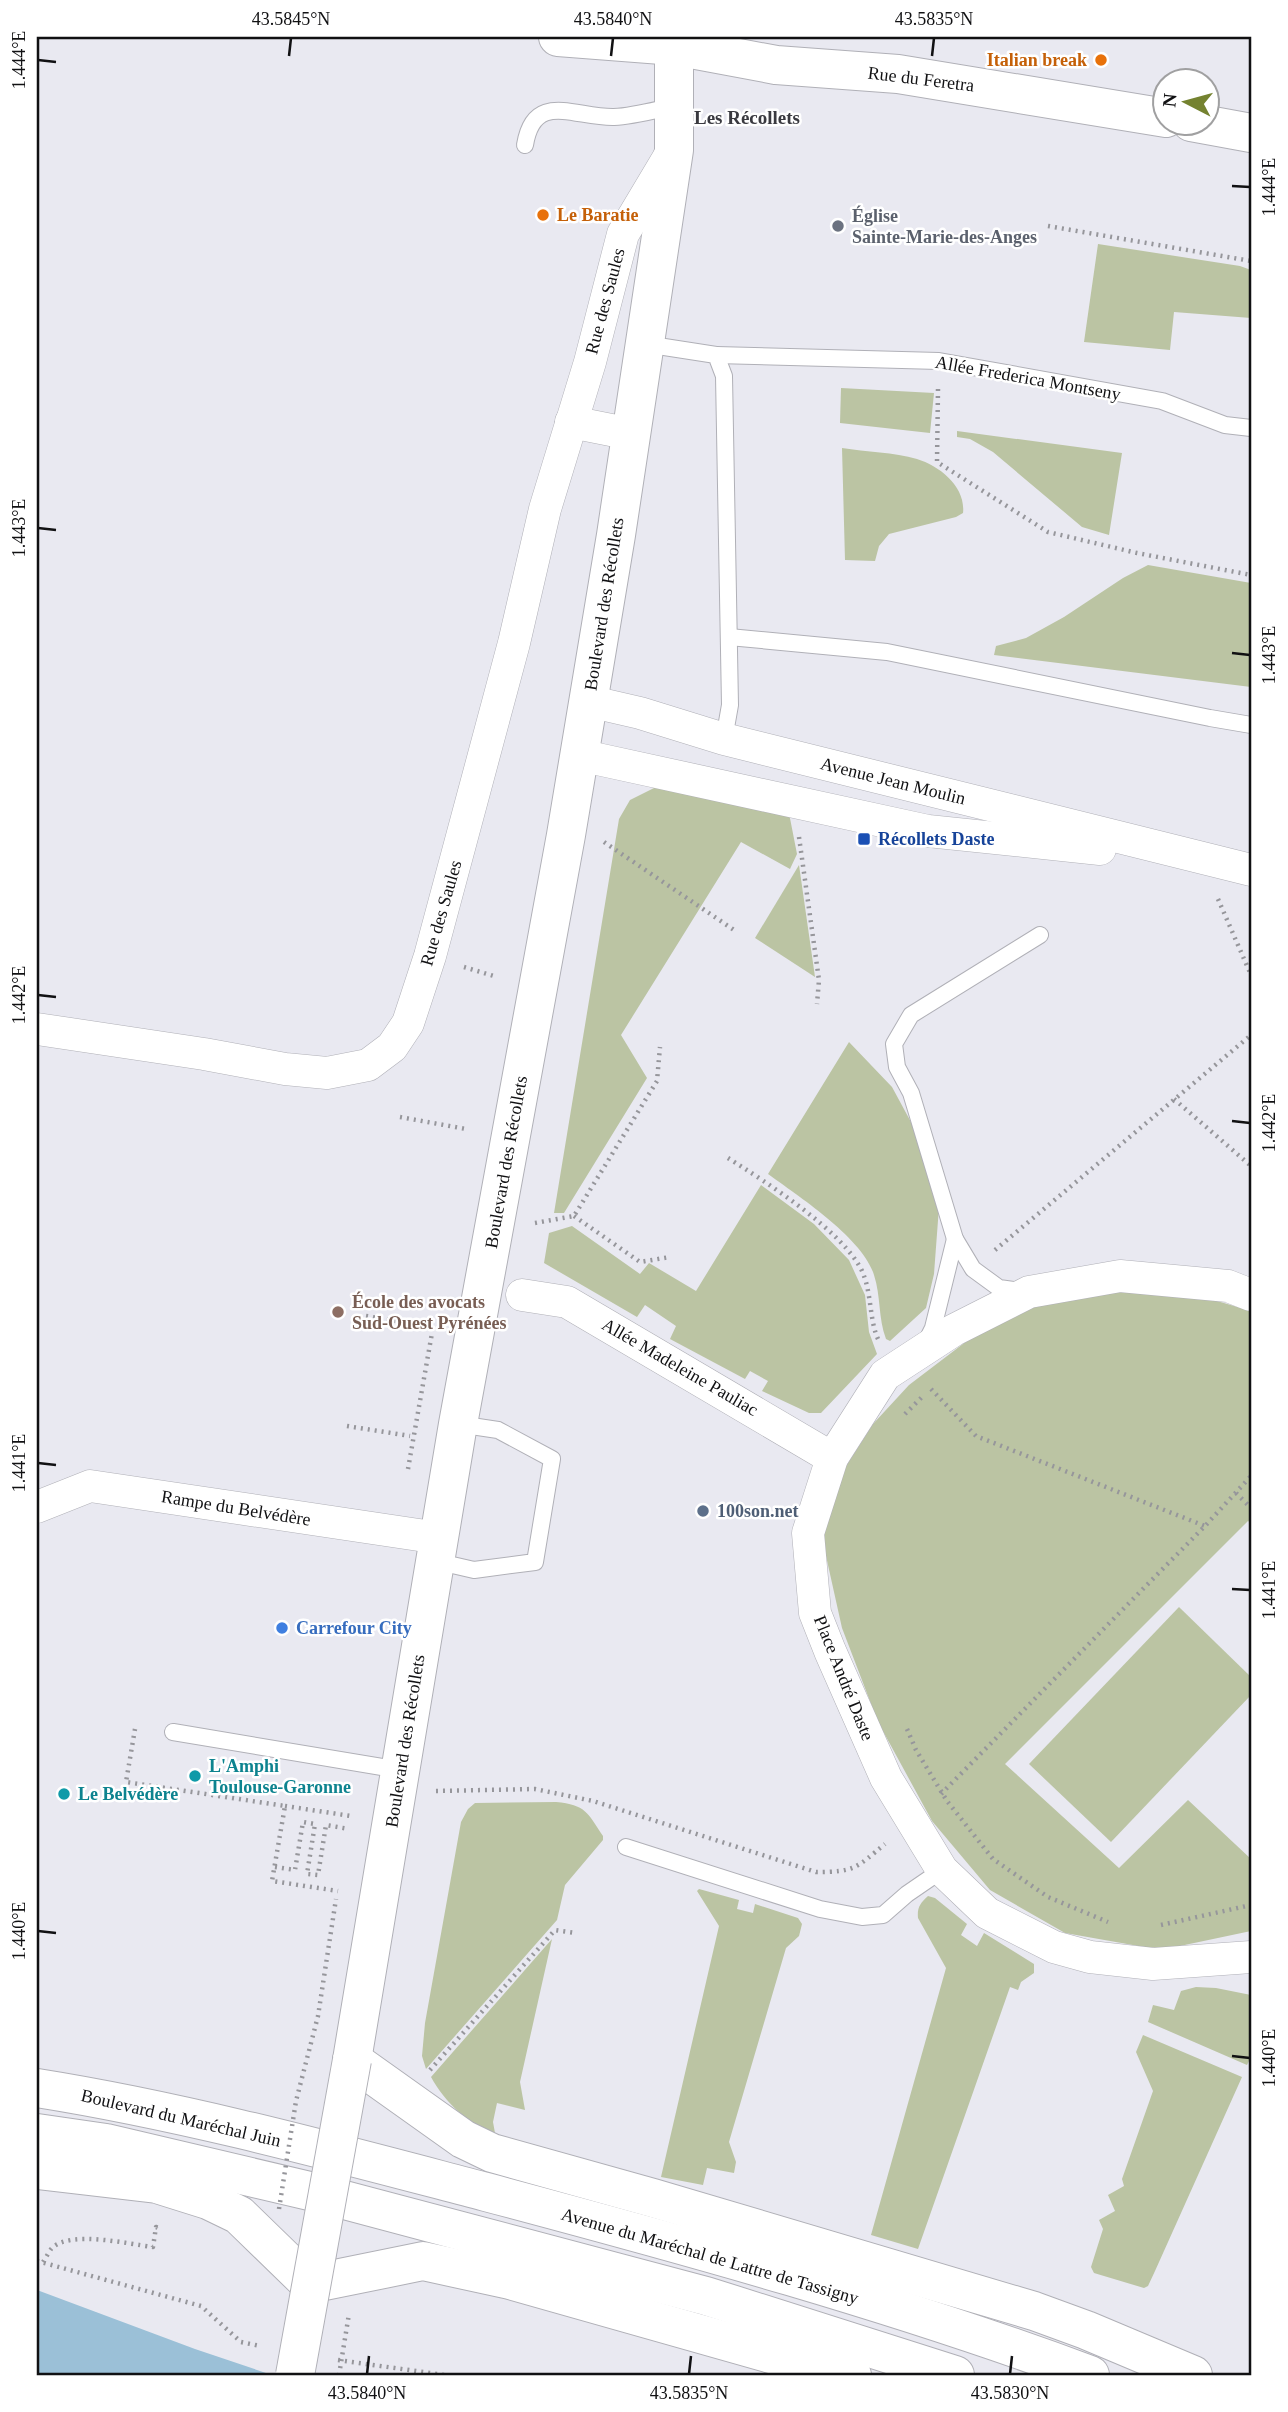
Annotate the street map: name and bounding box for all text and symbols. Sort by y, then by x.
text: 43.5845°N [252,9,330,29]
text: 43.5840°N [574,9,652,29]
text: 43.5835°N [895,9,973,29]
text: 1.444°E [9,31,29,89]
place label: Italian break [987,50,1087,70]
marker: Italian break [1093,52,1109,68]
street label: Rue du Feretra [867,63,975,95]
north arrow [1152,66,1222,136]
text: N [1158,92,1181,108]
district label: Les Récollets [694,107,800,128]
text: 1.444°E [1259,158,1279,216]
place label: Le Baratie [557,205,638,225]
place label: Église Sainte-Marie-des-Anges [852,205,1037,247]
marker: Le Baratie [535,207,551,223]
marker: Église Sainte-Marie-des-Anges [830,218,846,234]
street label: Rue des Saules [581,246,629,356]
street label: Allée Frederica Montseny [934,352,1122,404]
text: 1.443°E [9,499,29,557]
street label: Boulevard des Récollets [580,516,628,692]
text: 1.443°E [1259,626,1279,684]
street label: Avenue Jean Moulin [818,753,968,809]
place label: Récollets Daste [878,829,994,849]
marker: Récollets Daste [856,831,872,847]
street label: Rue des Saules [416,858,466,968]
text: 1.442°E [9,966,29,1024]
street label: Boulevard des Récollets [481,1074,531,1250]
text: 1.442°E [1259,1094,1279,1152]
place label: École des avocats Sud-Ouest Pyrénées [352,1291,507,1333]
marker: École des avocats Sud-Ouest Pyrénées [330,1304,346,1320]
street label: Allée Madeleine Pauliac [598,1314,762,1420]
text: 1.441°E [9,1434,29,1492]
street label: Rampe du Belvédère [160,1486,312,1530]
place label: 100son.net [717,1501,799,1521]
marker: 100son.net [695,1503,711,1519]
text: 1.441°E [1259,1561,1279,1619]
street label: Place André Daste [810,1613,878,1743]
place label: Carrefour City [296,1618,412,1638]
marker: Carrefour City [274,1620,290,1636]
street label: Boulevard des Récollets [381,1653,429,1829]
place label: L'Amphi Toulouse-Garonne [209,1756,351,1797]
marker: L'Amphi Toulouse-Garonne [187,1768,203,1784]
place label: Le Belvédère [78,1784,178,1804]
marker: Le Belvédère [56,1786,72,1802]
text: 1.440°E [9,1902,29,1960]
text: 1.440°E [1259,2029,1279,2087]
street label: Boulevard du Maréchal Juin [79,2085,283,2151]
street label: Avenue du Maréchal de Lattre de Tassigny [559,2204,861,2308]
text: 43.5840°N [328,2383,406,2403]
text: 43.5835°N [650,2383,728,2403]
text: 43.5830°N [971,2383,1049,2403]

